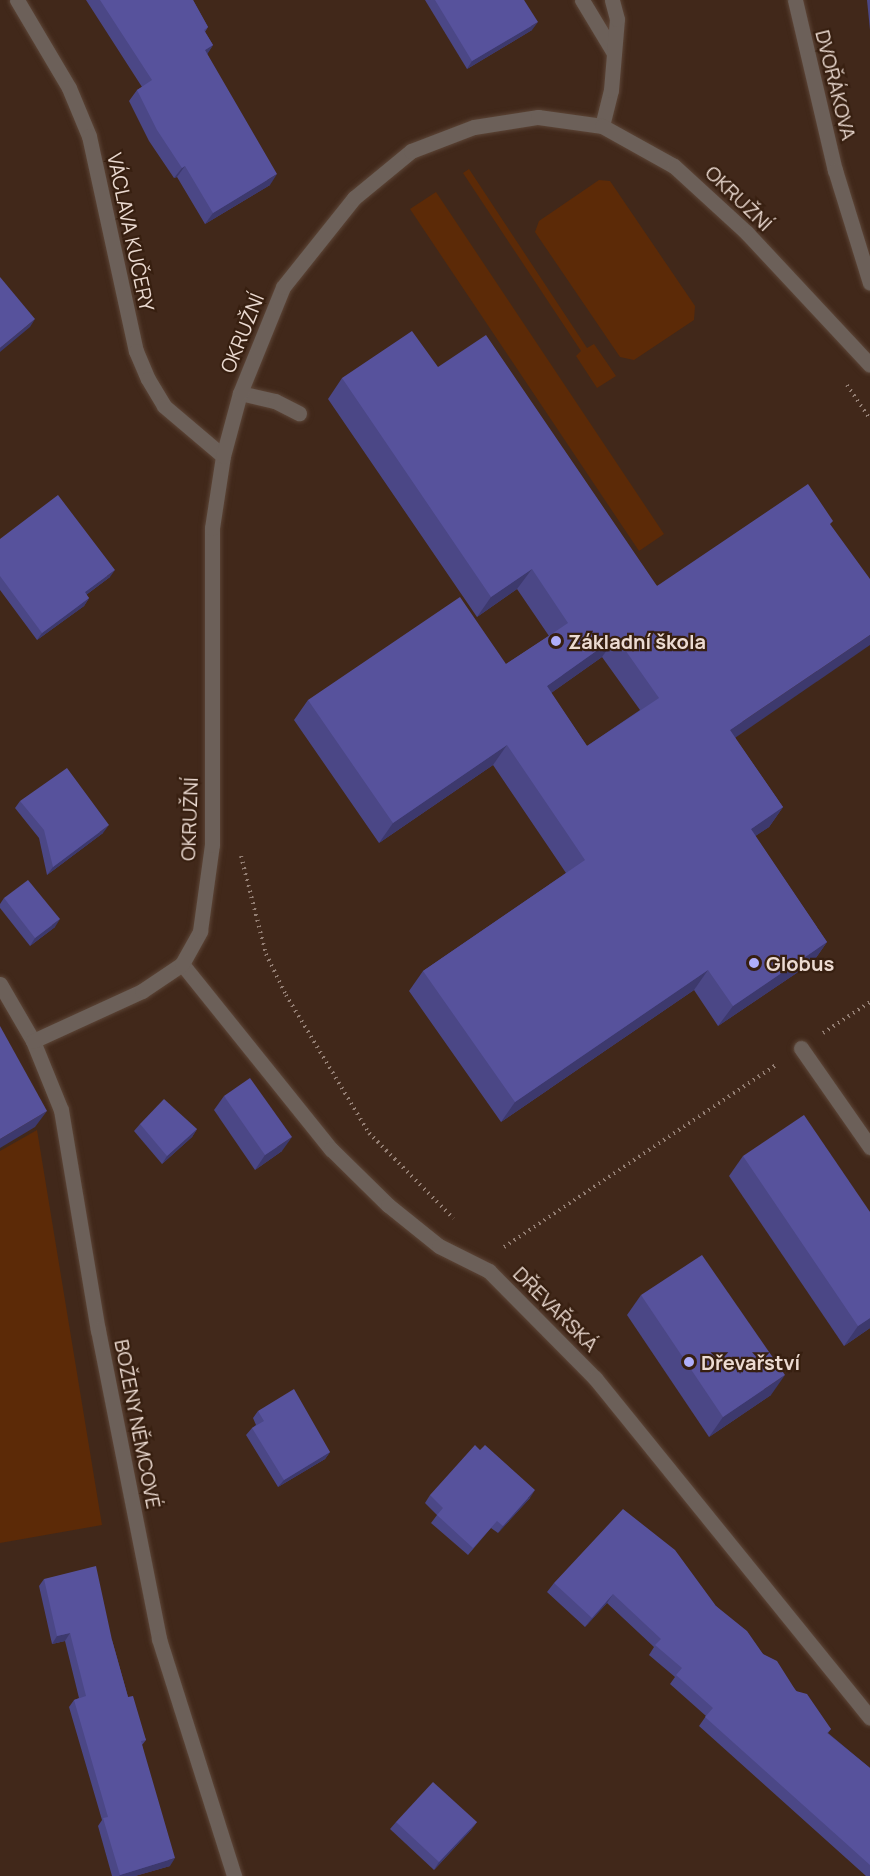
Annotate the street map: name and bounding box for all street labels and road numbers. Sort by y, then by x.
street label: DVOŘÁKOVA [811,27,861,143]
street label: VÁCLAVA KUČERY [103,151,159,313]
street label: OKRUŽNÍ [701,160,777,236]
street label: OKRUŽNÍ [215,290,269,376]
street label: OKRUŽNÍ [176,777,202,861]
street label: DŘEVAŘSKÁ [509,1262,603,1356]
street label: BOŽENY NĚMCOVÉ [110,1337,166,1511]

